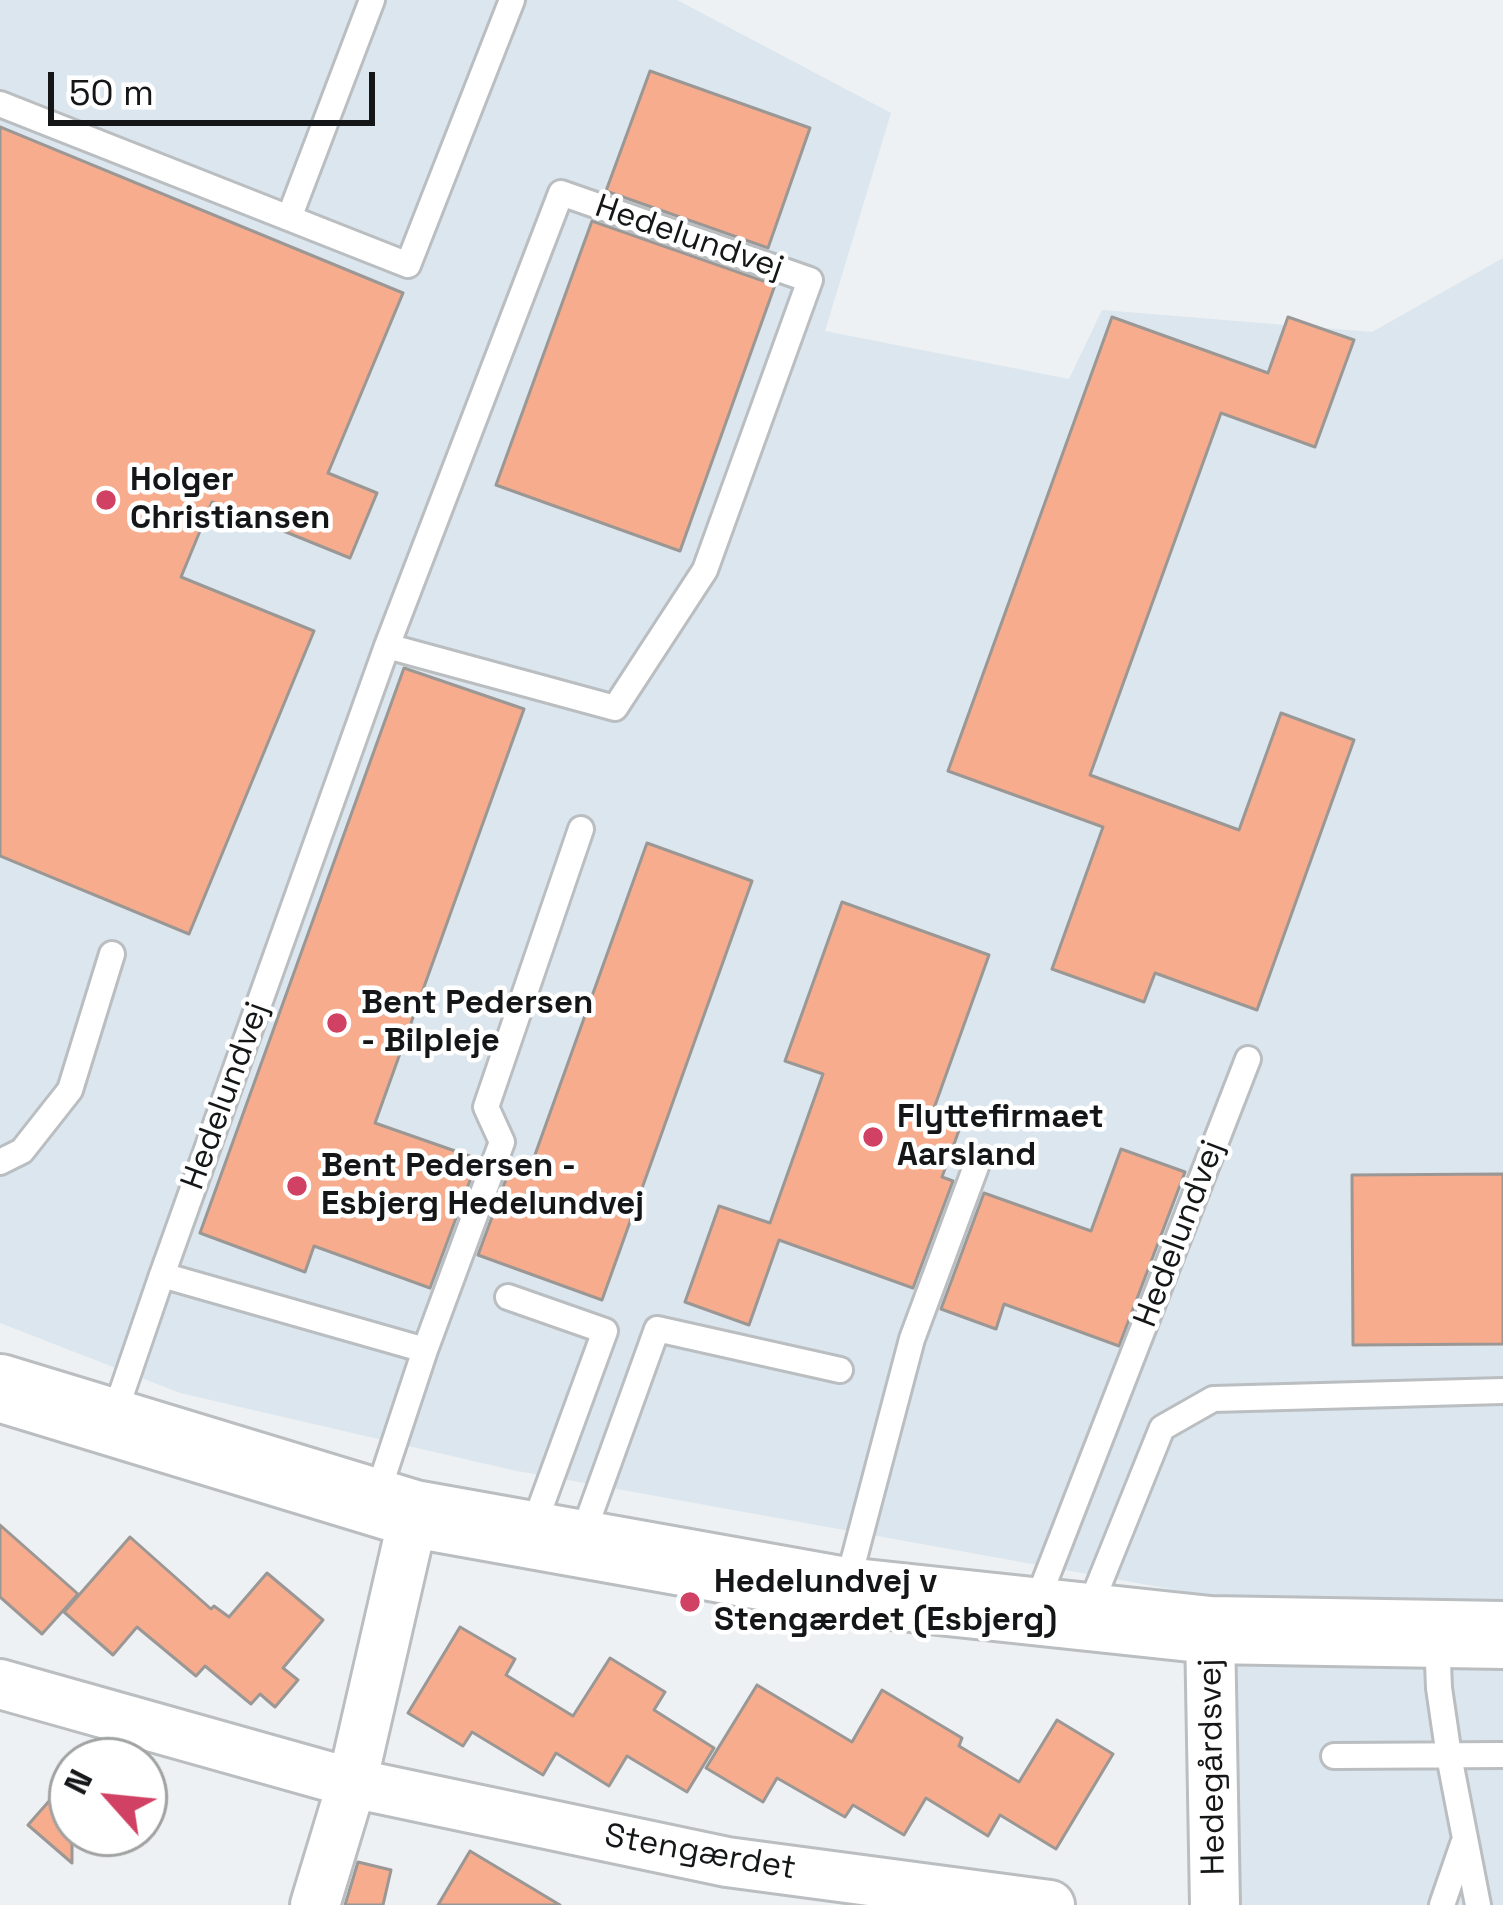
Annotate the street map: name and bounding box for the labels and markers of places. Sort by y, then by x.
place label: Holger Christiansen [130,461,330,539]
marker: Holger Christiansen [93,487,119,513]
place label: Bent Pedersen - Bilpleje [361,984,593,1062]
marker: Bent Pedersen - Bilpleje [324,1010,350,1036]
place label: Flyttefirmaet Aarsland [897,1098,1104,1176]
marker: Flyttefirmaet Aarsland [860,1124,886,1150]
place label: Bent Pedersen - Esbjerg Hedelundvej [321,1147,644,1225]
marker: Bent Pedersen - Esbjerg Hedelundvej [284,1173,310,1199]
place label: Hedelundvej v Stengærdet (Esbjerg) [714,1563,1057,1641]
marker: Hedelundvej v Stengærdet (Esbjerg) [677,1589,703,1615]

